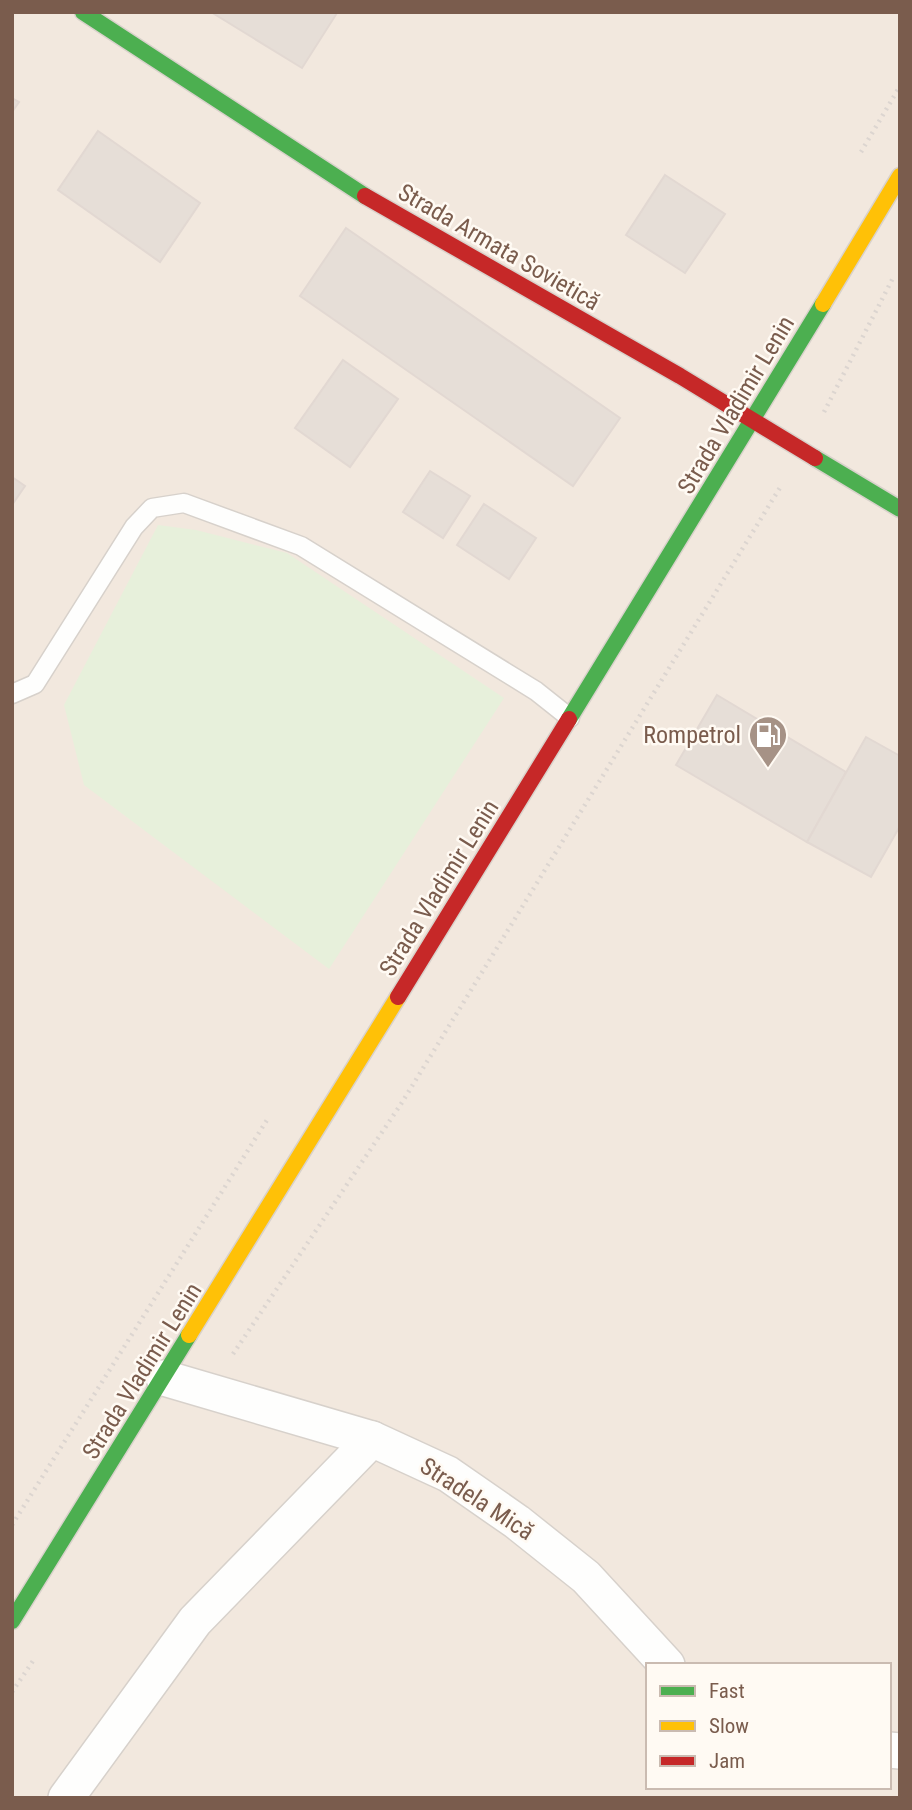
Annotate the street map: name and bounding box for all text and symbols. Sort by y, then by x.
street label: Strada Armata Sovietică [393,178,605,316]
street label: Strada Vladimir Lenin [672,311,800,499]
fuel station icon: Rompetrol [747,714,789,769]
place label: Rompetrol [643,721,741,749]
street label: Strada Vladimir Lenin [373,795,505,981]
street label: Strada Vladimir Lenin [76,1278,208,1464]
street label: Stradela Mică [415,1452,539,1546]
legend [646,1663,891,1789]
text: Fast [709,1679,745,1703]
text: Slow [709,1714,749,1738]
text: Jam [709,1749,745,1773]

